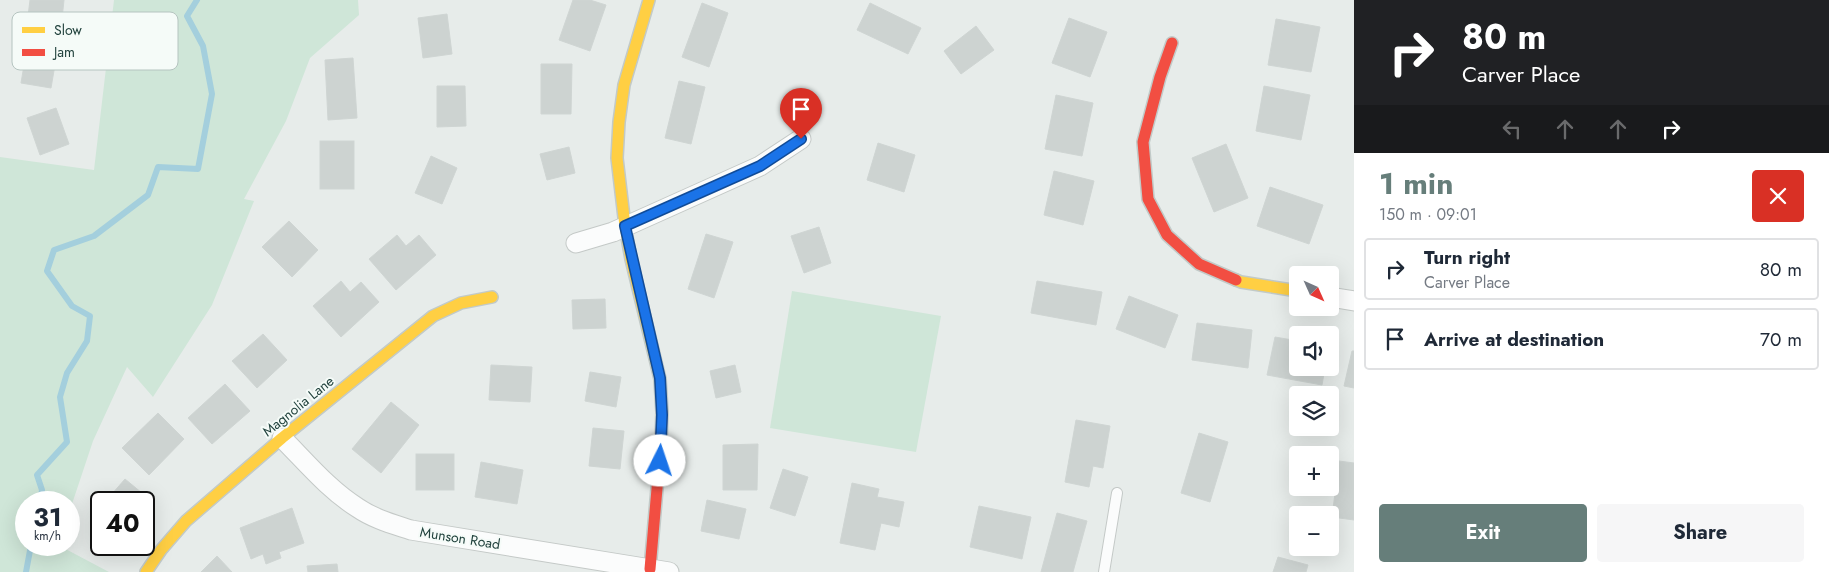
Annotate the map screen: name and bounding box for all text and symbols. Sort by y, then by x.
legend [12,12,178,70]
text: 80 m [1462,12,1546,62]
text: Slow [54,20,82,40]
icon: right [1379,20,1444,85]
text: Jam [52,42,75,62]
text: Carver Place [1462,58,1580,90]
pin [780,88,822,139]
icon: arrive [787,95,815,123]
icon: left [1498,115,1526,143]
icon: ahead [1551,115,1579,143]
icon: ahead [1604,115,1632,143]
icon: right [1657,115,1685,143]
text: 1 min [1379,162,1453,205]
button: close [1752,170,1804,222]
text: 150 m · 09:01 [1379,203,1477,226]
text: Turn right [1424,244,1510,271]
icon: right [1381,255,1409,283]
text: 80 m [1760,256,1802,283]
north arrow [1289,266,1339,316]
map controls [1289,266,1339,556]
text: Carver Place [1424,271,1510,294]
icon: arrive [1381,325,1409,353]
button: sound [1289,326,1339,376]
text: Arrive at destination [1424,326,1604,353]
text: 70 m [1760,326,1802,353]
street label: Magnolia Lane [258,371,338,441]
button: layers [1289,386,1339,436]
position arrow [633,434,685,486]
button: + [1289,446,1339,496]
speed limit sign: 40 [90,491,155,556]
text: 31 [33,499,62,535]
button: Exit [1379,504,1587,562]
button: Share [1597,504,1804,562]
button: − [1289,506,1339,556]
street label: Munson Road [418,522,502,554]
text: km/h [34,527,61,545]

